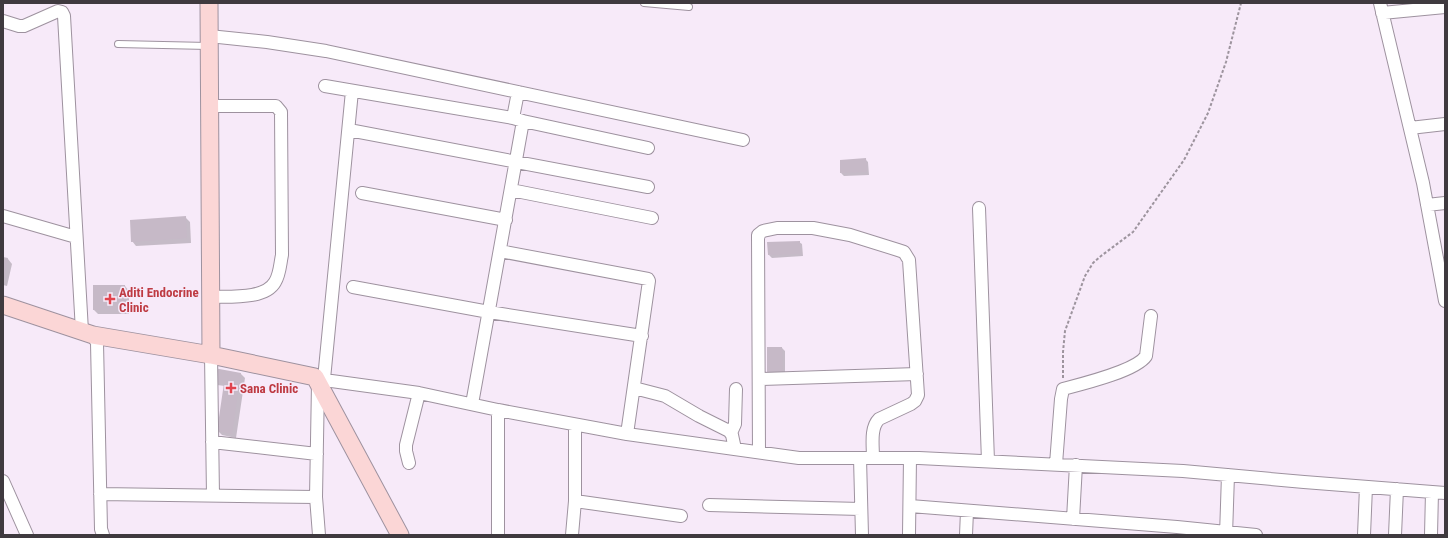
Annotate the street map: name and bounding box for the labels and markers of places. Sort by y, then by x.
place label: Aditi Endocrine Clinic [119,285,199,315]
marker: Aditi Endocrine Clinic [104,293,116,305]
place label: Sana Clinic [240,381,298,396]
marker: Sana Clinic [225,382,237,394]

